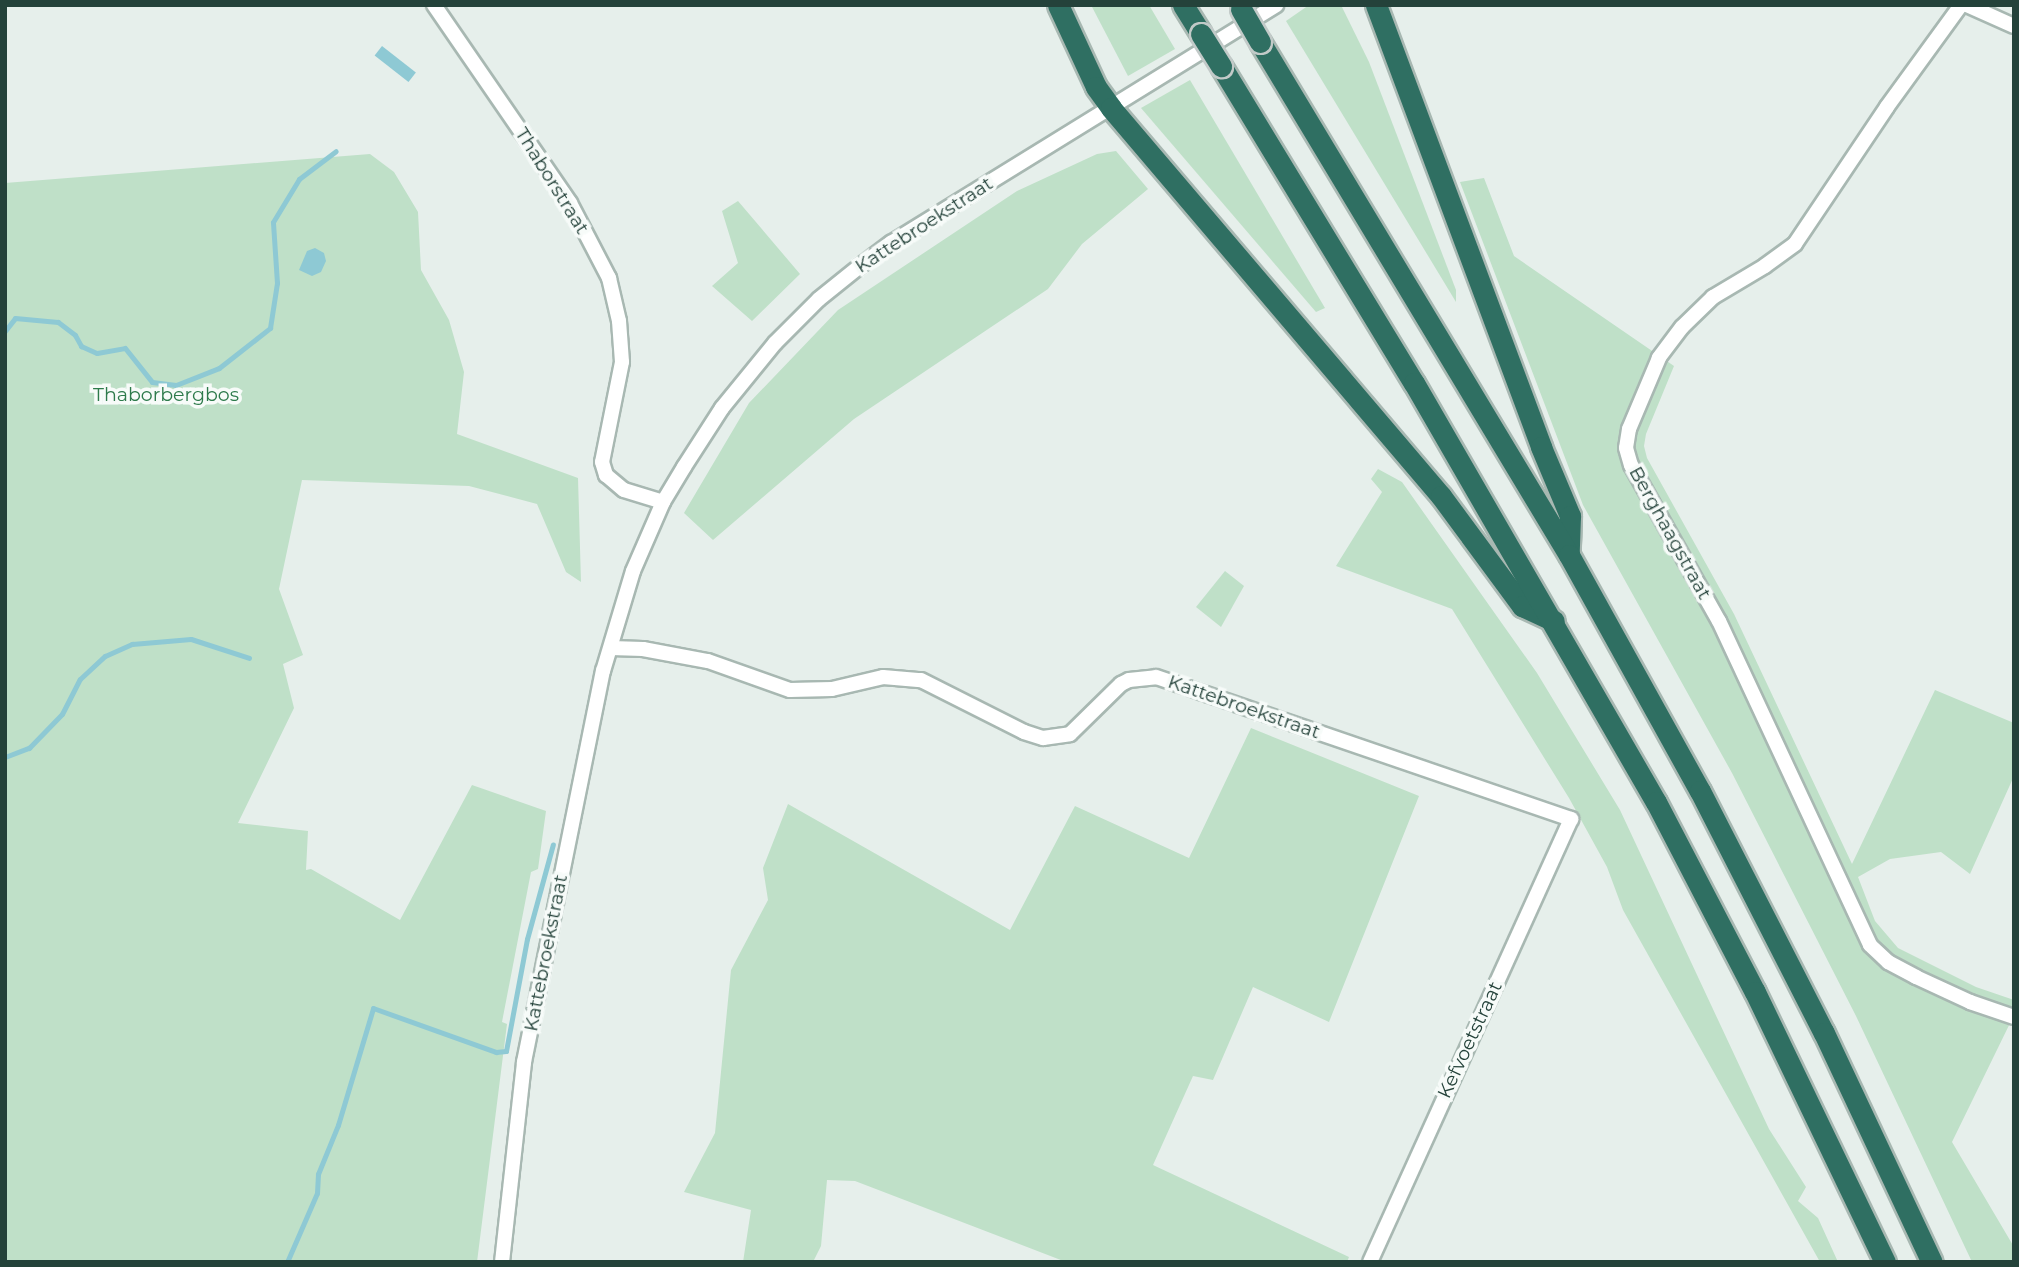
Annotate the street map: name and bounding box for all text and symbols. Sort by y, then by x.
street label: Thaborstraat [510,124,594,238]
street label: Kattebroekstraat [851,172,997,278]
park label: Thaborbergbos [93,384,239,406]
street label: Berghaagstraat [1624,463,1716,603]
street label: Kattebroekstraat [1165,670,1323,744]
street label: Kattebroekstraat [520,873,572,1033]
street label: Kefvoetstraat [1433,978,1507,1102]

